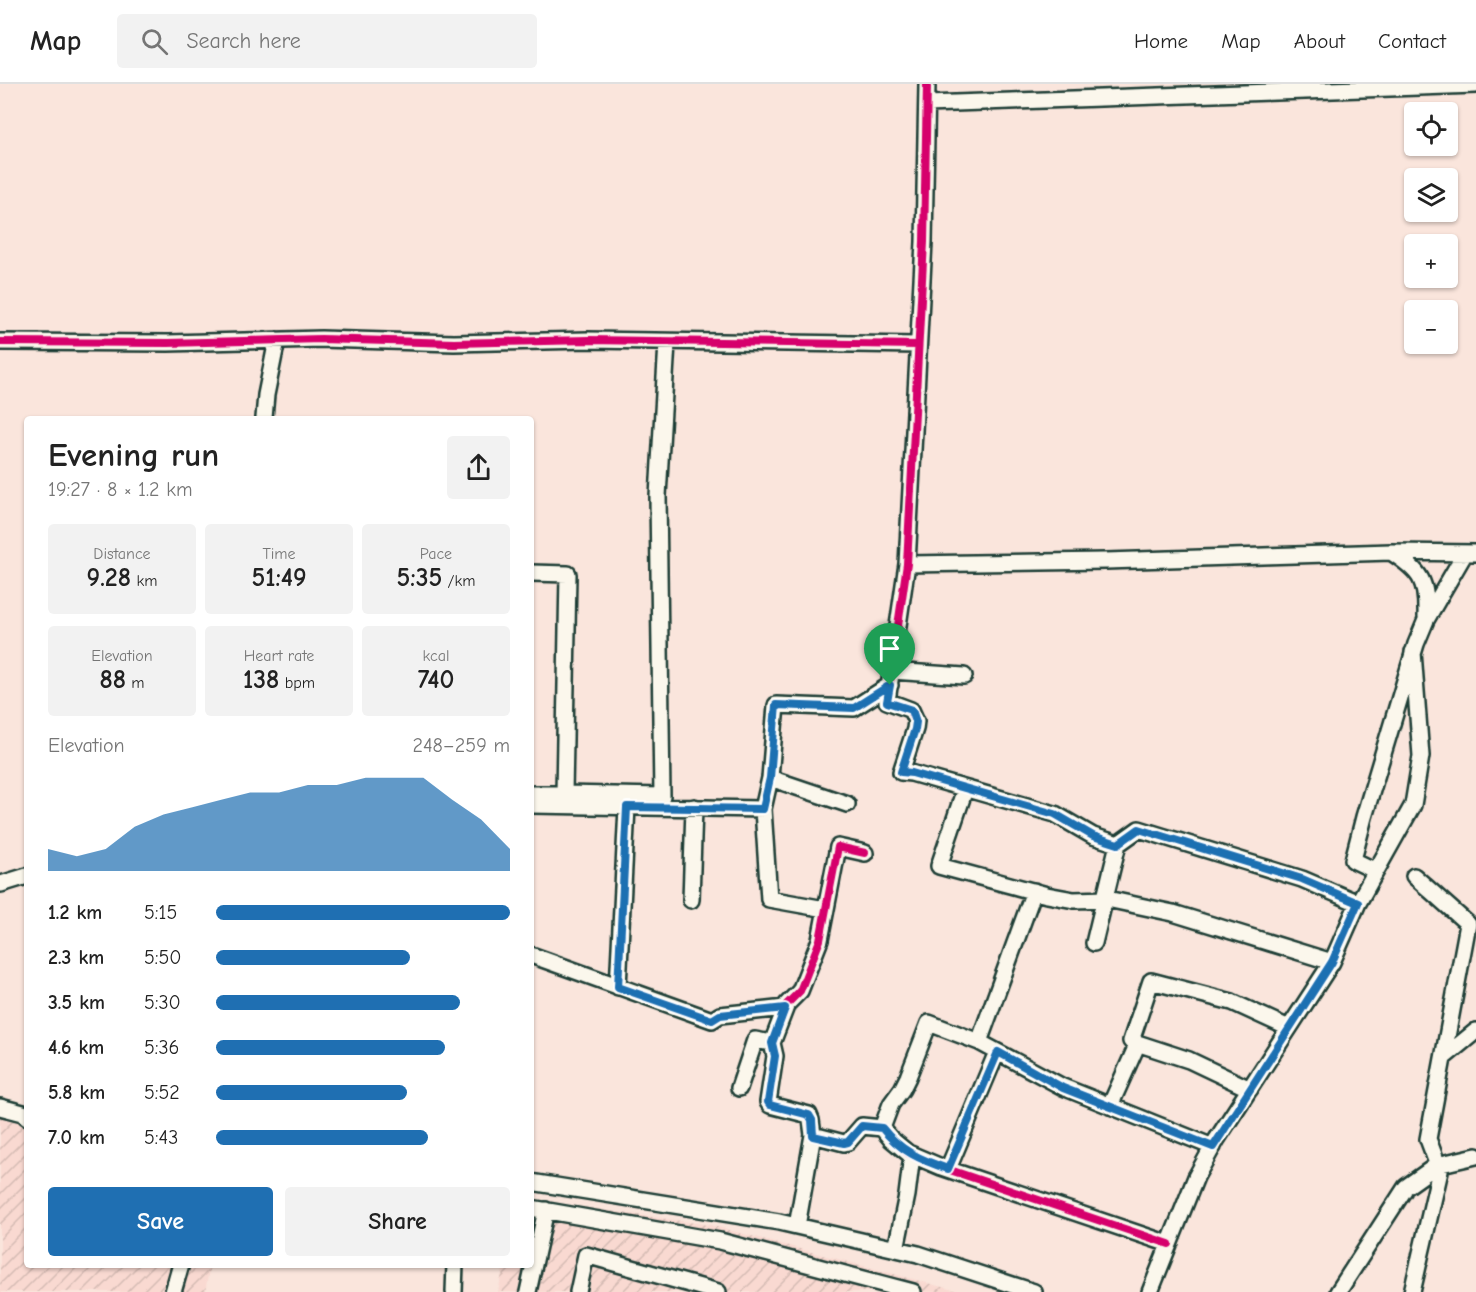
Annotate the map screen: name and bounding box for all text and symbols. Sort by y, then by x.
search box [117,14,537,68]
text: Map [30,25,81,57]
icon: search [138,25,171,58]
text: Search here [186,28,301,54]
text: Home [1134,29,1188,53]
text: Map [1221,29,1261,53]
text: About [1294,29,1345,53]
text: Contact [1378,29,1446,53]
map controls [1404,102,1458,354]
button: locate [1404,102,1458,156]
button: layers [1404,168,1458,222]
button: + [1404,234,1458,288]
button: − [1404,300,1458,354]
text: Evening run [48,436,219,474]
button: share [447,436,510,499]
text: 19:27 · 8 × 1.2 km [48,478,192,501]
text: Distance [93,545,151,563]
text: Time [262,545,296,563]
text: Pace [420,545,452,563]
text: 9.28 [87,563,131,593]
text: 51:49 [251,563,307,593]
text: 5:35 [396,563,442,593]
text: km [131,572,157,590]
text: /km [442,572,476,590]
pin [864,623,915,685]
icon: arrive [873,632,906,665]
text: Elevation [91,647,153,665]
text: Heart rate [244,647,314,665]
text: kcal [423,647,449,665]
text: 88 [99,665,126,695]
text: 138 [243,665,279,695]
text: 740 [418,665,454,695]
text: m [126,674,145,692]
text: bpm [279,674,315,692]
text: Elevation [48,734,125,757]
text: 248–259 m [413,734,510,757]
text: 1.2 km [48,901,102,924]
text: 5:15 [144,901,177,924]
text: 2.3 km [48,946,104,969]
text: 5:50 [144,946,181,969]
text: 3.5 km [48,991,105,1014]
text: 5:30 [144,991,181,1014]
text: 4.6 km [48,1036,104,1059]
text: 5:36 [144,1036,179,1059]
text: 5.8 km [48,1081,105,1104]
text: 5:52 [144,1081,180,1104]
text: 7.0 km [48,1126,105,1149]
text: 5:43 [144,1126,178,1149]
button: Save [48,1187,273,1256]
button: Share [285,1187,510,1256]

